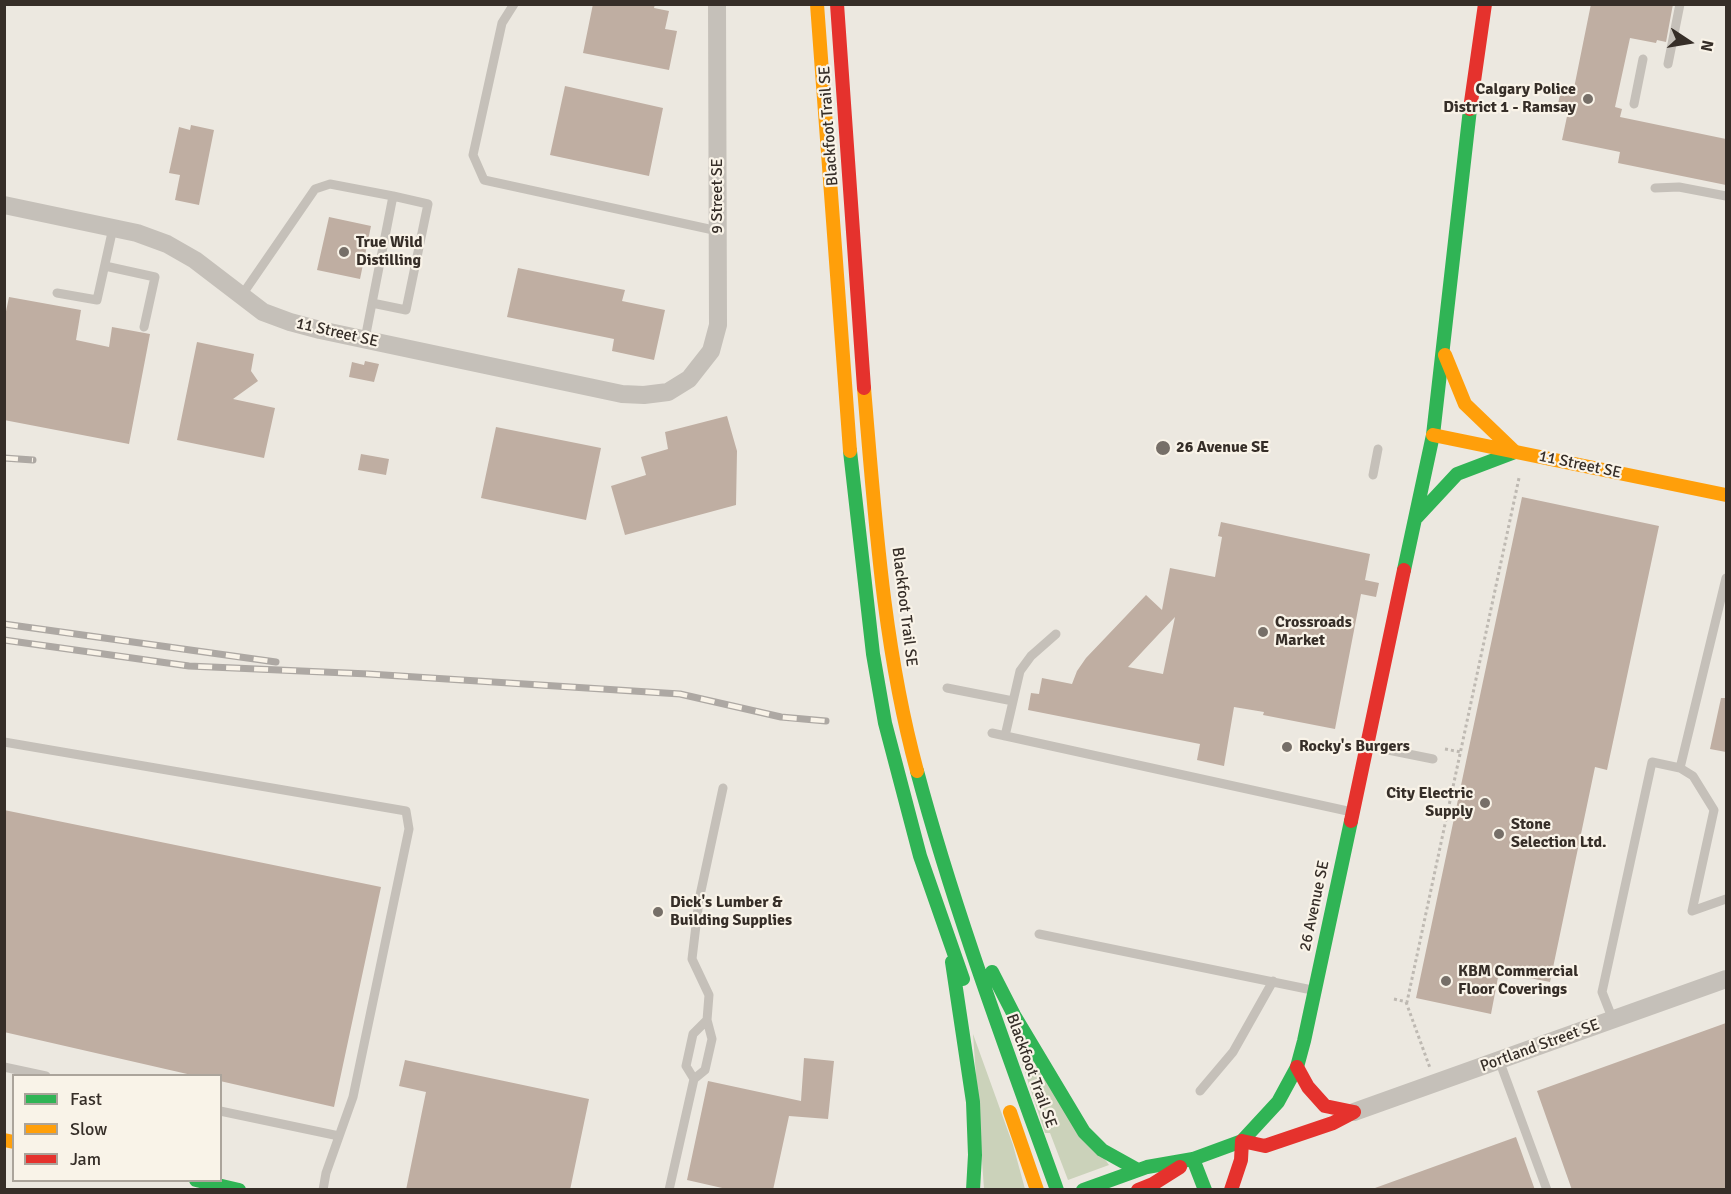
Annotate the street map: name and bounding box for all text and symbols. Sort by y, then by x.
north arrow [1659,12,1719,72]
text: N [1696,38,1718,53]
street label: Blackfoot Trail SE [815,65,843,187]
place label: Calgary Police District 1 - Ramsay [1443,80,1576,118]
marker: Calgary Police District 1 - Ramsay [1581,92,1595,106]
street label: 9 Street SE [708,158,728,234]
place label: True Wild Distilling [356,233,423,271]
marker: True Wild Distilling [337,245,351,259]
street label: 11 Street SE [294,314,380,352]
place label: 26 Avenue SE [1176,438,1269,458]
marker: 26 Avenue SE [1154,439,1172,457]
street label: 11 Street SE [1537,447,1623,483]
street label: Blackfoot Trail SE [887,546,921,668]
place label: Crossroads Market [1275,613,1352,651]
marker: Crossroads Market [1256,625,1270,639]
place label: Rocky's Burgers [1299,737,1410,757]
marker: Rocky's Burgers [1280,740,1294,754]
place label: City Electric Supply [1386,784,1473,822]
marker: City Electric Supply [1478,796,1492,810]
place label: Stone Selection Ltd. [1511,815,1607,853]
marker: Stone Selection Ltd. [1492,827,1506,841]
street label: 26 Avenue SE [1296,859,1334,953]
place label: Dick's Lumber & Building Supplies [670,893,792,931]
marker: Dick's Lumber & Building Supplies [651,905,665,919]
place label: KBM Commercial Floor Coverings [1458,962,1578,1000]
marker: KBM Commercial Floor Coverings [1439,974,1453,988]
street label: Blackfoot Trail SE [1001,1011,1061,1131]
street label: Portland Street SE [1478,1016,1602,1076]
legend [12,1074,222,1182]
text: Fast [70,1088,102,1110]
text: Slow [70,1118,107,1140]
text: Jam [70,1148,101,1170]

